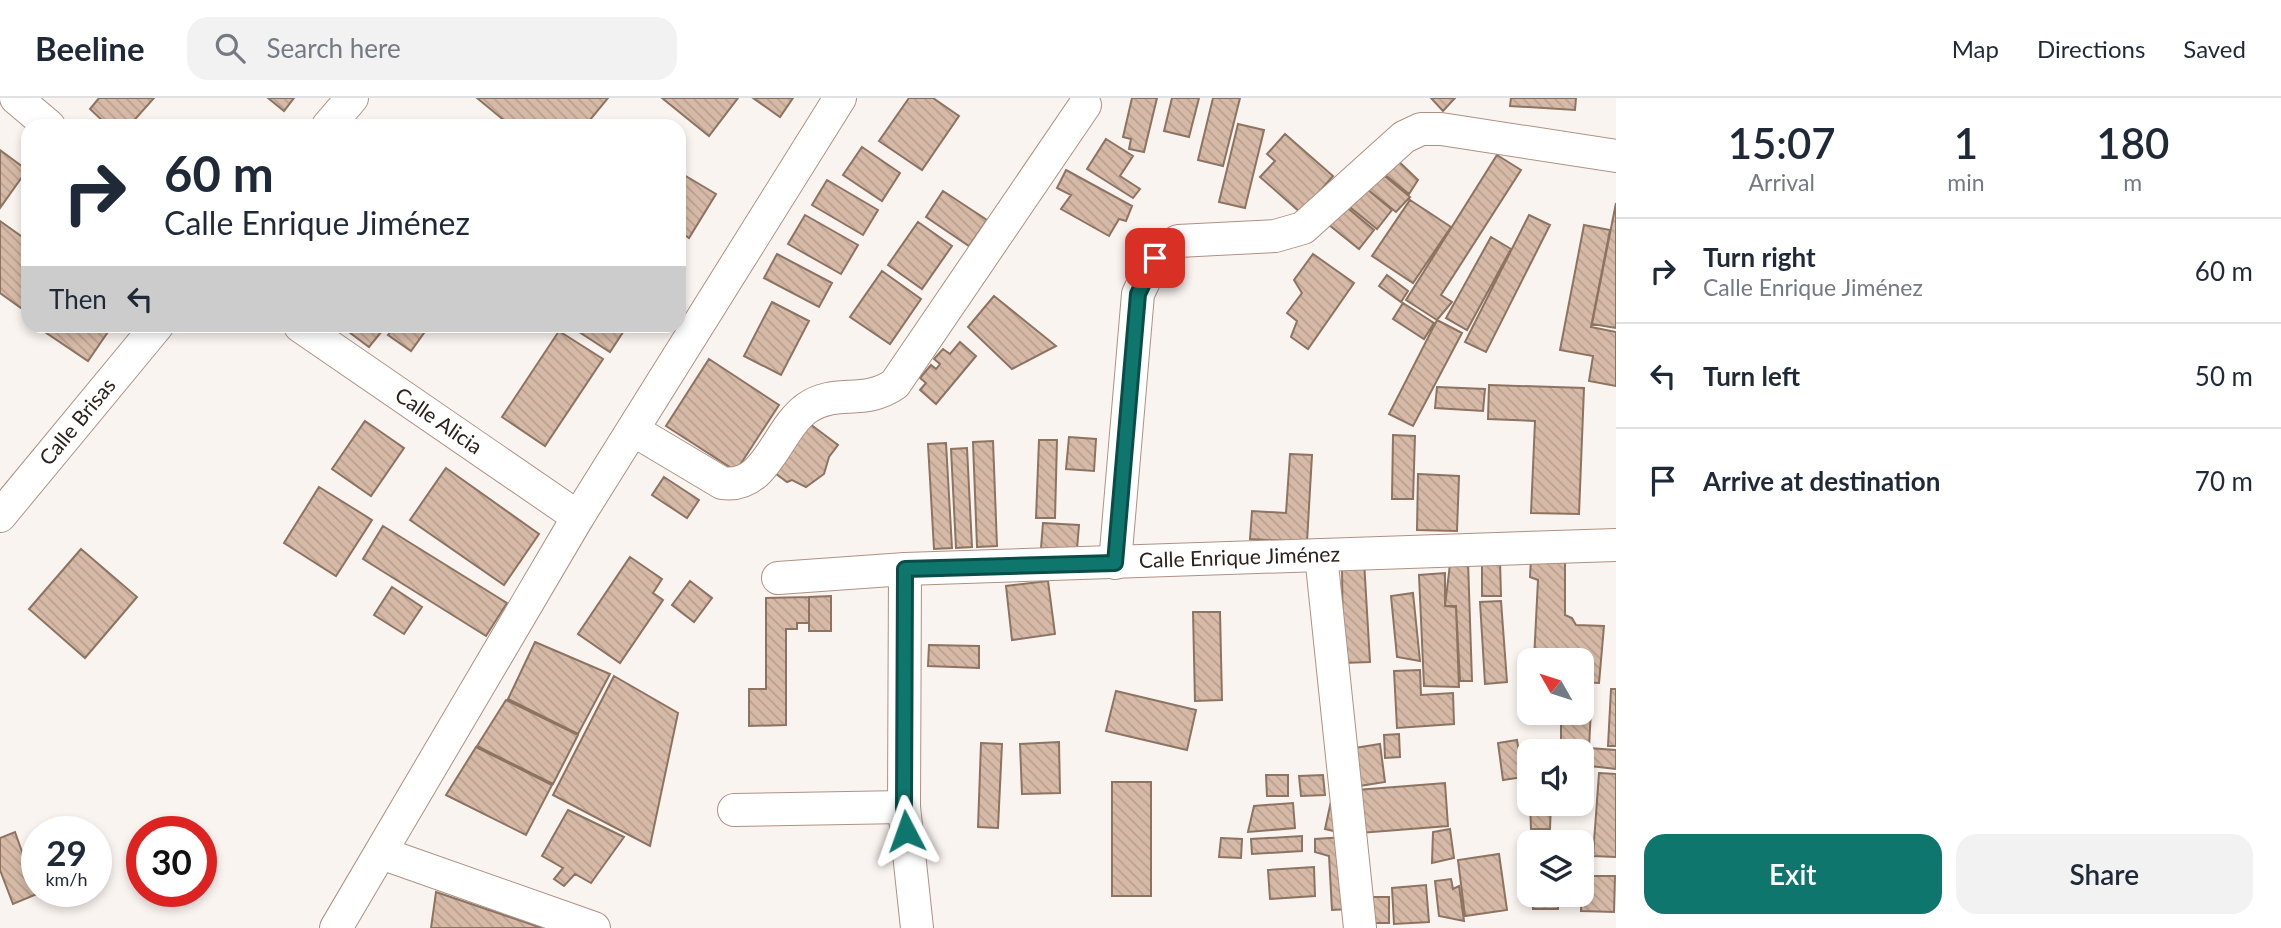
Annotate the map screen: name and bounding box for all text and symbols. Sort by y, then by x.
search box [187,17,677,80]
text: Beeline [35,28,145,68]
icon: search [211,29,249,67]
text: Search here [267,32,401,64]
text: Map [1952,34,1999,63]
text: Directions [2037,34,2145,63]
text: Saved [2183,34,2246,63]
text: 15:07 [1728,118,1836,168]
text: 1 [1954,118,1978,168]
text: 180 [2096,118,2169,168]
text: 60 m [164,144,274,202]
icon: right [49,147,140,238]
text: Arrival [1749,168,1815,196]
text: min [1947,168,1985,196]
text: m [2123,168,2142,196]
text: Calle Enrique Jiménez [164,203,470,242]
pin [1125,228,1185,288]
icon: arrive [1136,239,1174,277]
text: Turn right [1703,241,1816,273]
icon: right [1644,252,1682,290]
text: 60 m [2195,255,2253,287]
text: Calle Enrique Jiménez [1703,273,1923,301]
icon: left [121,280,159,318]
text: Then [49,283,107,315]
icon: left [1644,357,1682,395]
text: Turn left [1703,360,1800,392]
text: 50 m [2195,360,2253,392]
street label: Calle Brisas [33,372,120,470]
street label: Calle Alicia [391,381,488,458]
icon: arrive [1644,462,1682,500]
text: Arrive at destination [1703,465,1940,497]
text: 70 m [2195,465,2253,497]
street label: Calle Enrique Jiménez [1139,540,1340,572]
north arrow [1517,648,1594,724]
map controls [1517,648,1594,907]
button: sound [1517,739,1594,816]
position arrow [869,794,943,868]
speed limit sign: 30 [126,816,217,907]
button: layers [1517,830,1594,907]
text: 29 [46,831,87,873]
button: Exit [1644,834,1942,914]
button: Share [1956,834,2253,914]
text: km/h [45,868,88,890]

